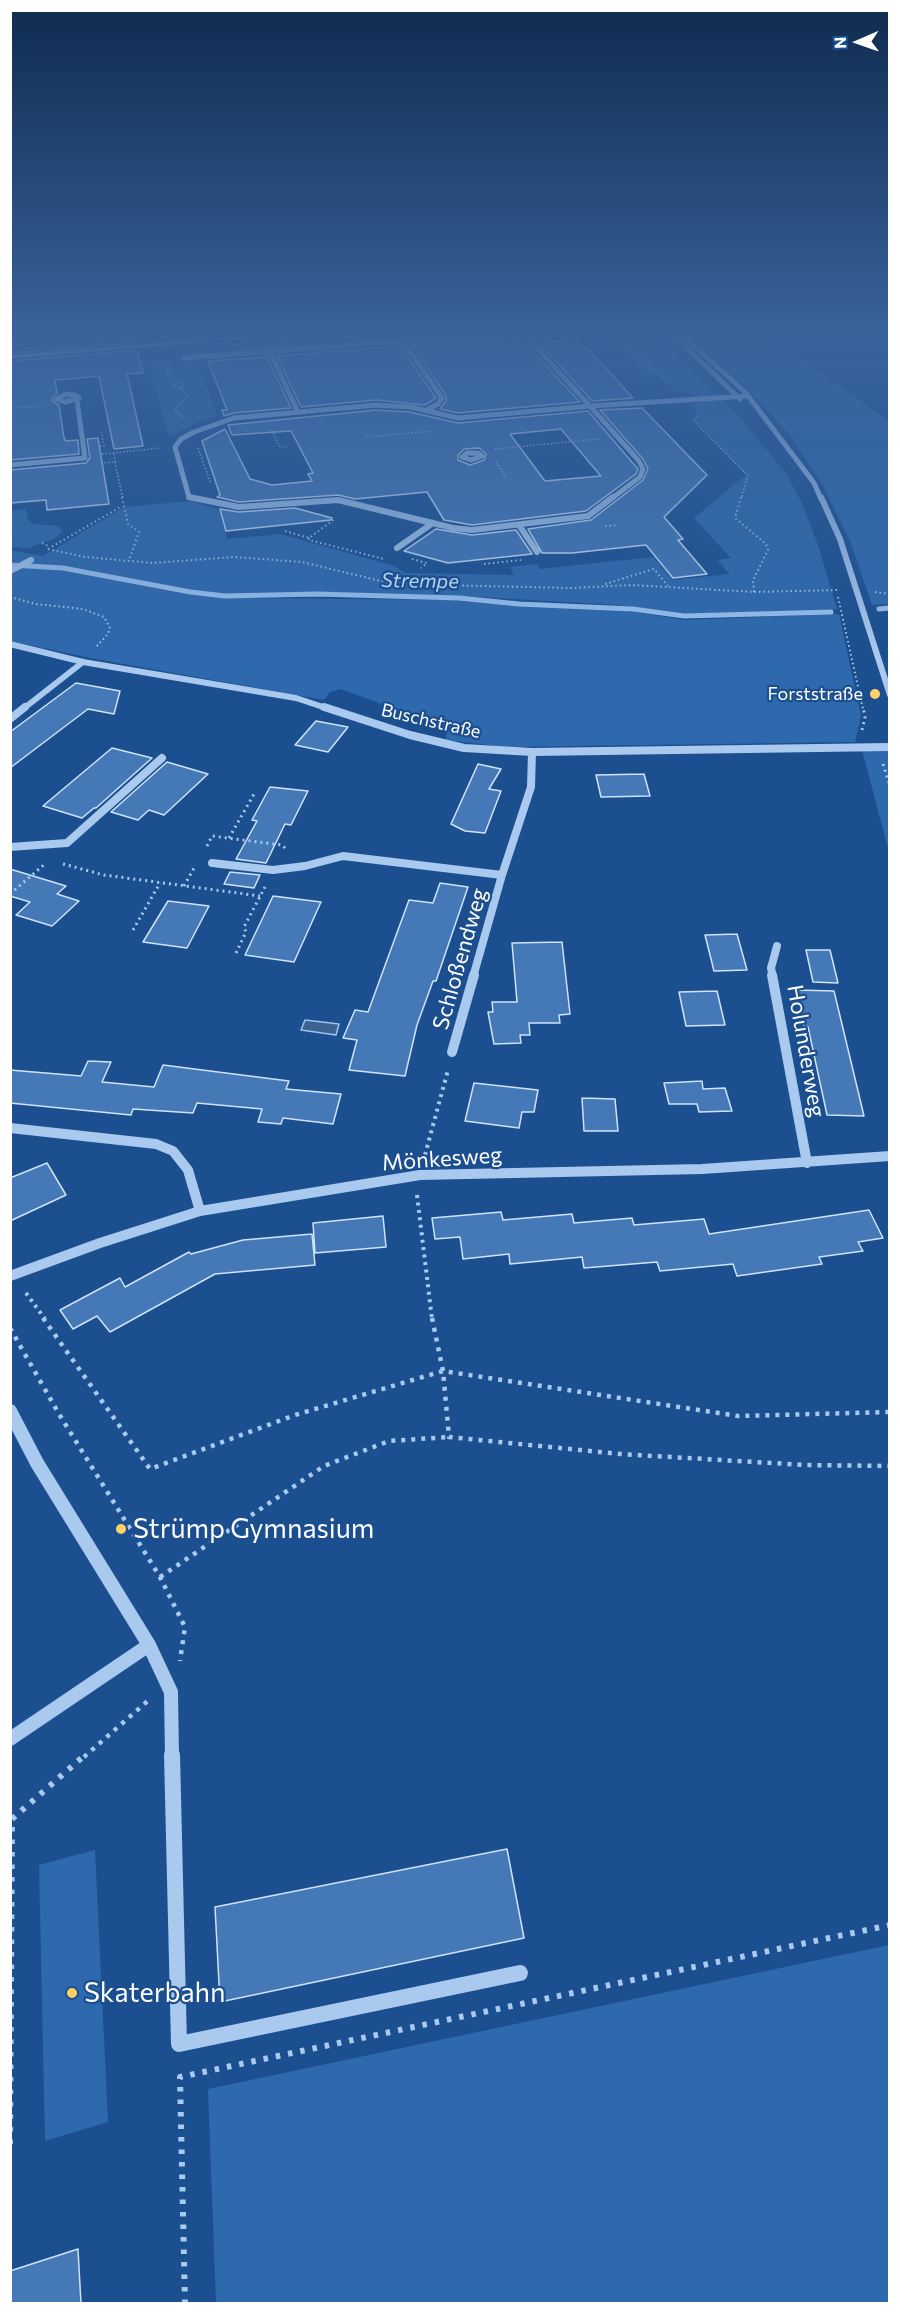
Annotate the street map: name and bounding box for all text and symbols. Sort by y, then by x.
north arrow [828,12,888,72]
text: N [830,36,849,49]
water label: Strempe [381,568,459,594]
place label: Forststraße [768,683,863,705]
marker: Forststraße [868,687,882,701]
street label: Buschstraße [379,699,483,743]
street label: Schloßendweg [427,885,493,1033]
street label: Holunderweg [781,983,831,1119]
street label: Mönkesweg [381,1142,503,1176]
place label: Strümp Gymnasium [133,1513,374,1545]
marker: Strümp Gymnasium [114,1522,128,1536]
place label: Skaterbahn [84,1977,226,2009]
marker: Skaterbahn [65,1986,79,2000]

